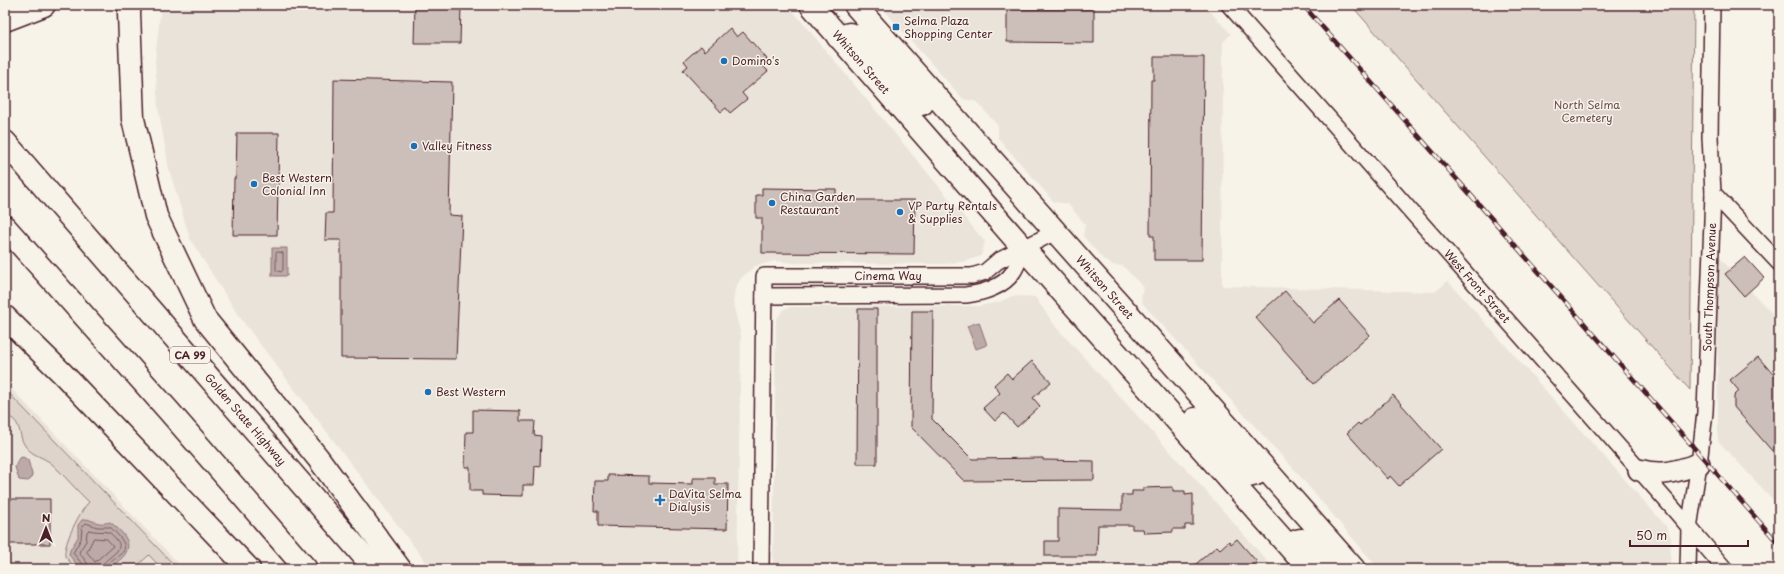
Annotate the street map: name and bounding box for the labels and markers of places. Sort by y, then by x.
place label: Selma Plaza Shopping Center [904,12,993,42]
marker: Selma Plaza Shopping Center [891,22,901,32]
place label: Domino's [732,52,779,69]
marker: Domino's [719,56,729,66]
place label: Valley Fitness [422,137,492,154]
marker: Valley Fitness [409,141,419,151]
place label: Best Western Colonial Inn [262,169,332,199]
marker: Best Western Colonial Inn [249,179,259,189]
place label: China Garden Restaurant [780,188,855,218]
place label: VP Party Rentals & Supplies [908,197,997,227]
marker: China Garden Restaurant [767,198,777,208]
marker: VP Party Rentals & Supplies [895,207,905,217]
place label: Best Western [436,383,506,400]
marker: Best Western [423,387,433,397]
place label: DaVita Selma Dialysis [669,485,741,515]
marker: DaVita Selma Dialysis [654,494,666,506]

